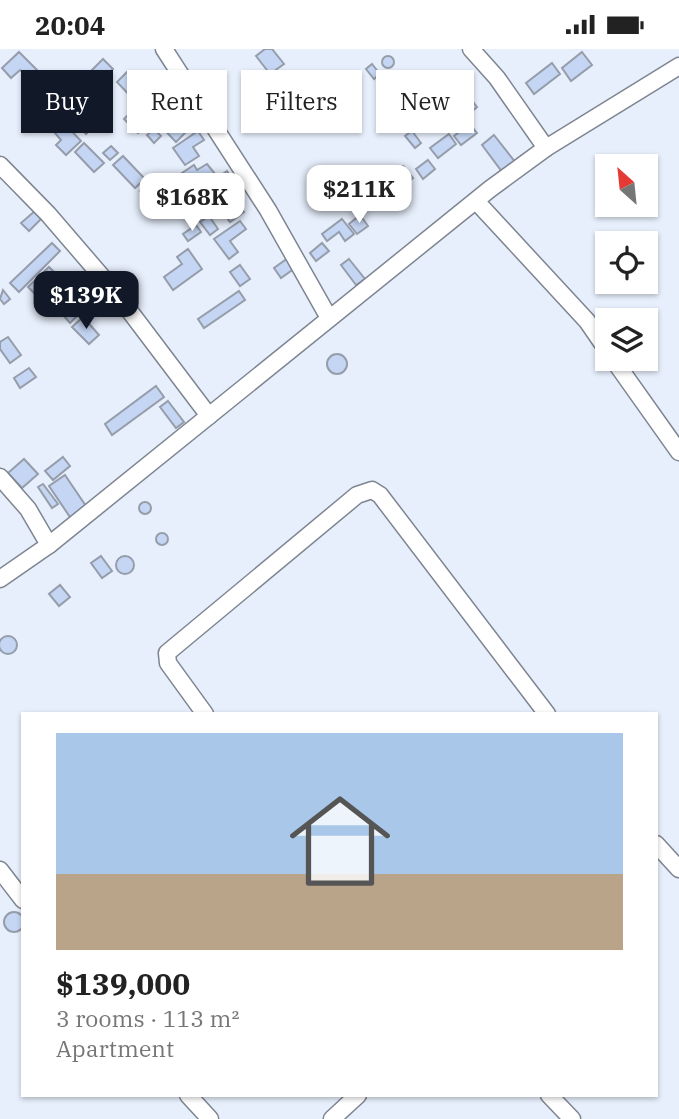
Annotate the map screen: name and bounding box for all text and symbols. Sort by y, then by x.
text: 20:04 [35,8,105,42]
chip: Buy [21,70,113,133]
chip: Rent [127,70,227,133]
chip: Filters [241,70,362,133]
chip: New [376,70,474,133]
north arrow [595,154,658,217]
map controls [595,154,658,371]
pin: $211K [310,165,408,225]
pin: $168K [143,173,241,233]
text: $211K [323,173,395,203]
text: $168K [156,181,228,211]
button: locate [595,231,658,294]
pin: $139K [37,271,135,331]
text: $139K [50,279,122,309]
button: layers [595,308,658,371]
icon: home [277,778,403,904]
text: $139,000 [56,964,190,1003]
text: 3 rooms · 113 m² [56,1003,239,1033]
text: Apartment [56,1033,174,1063]

